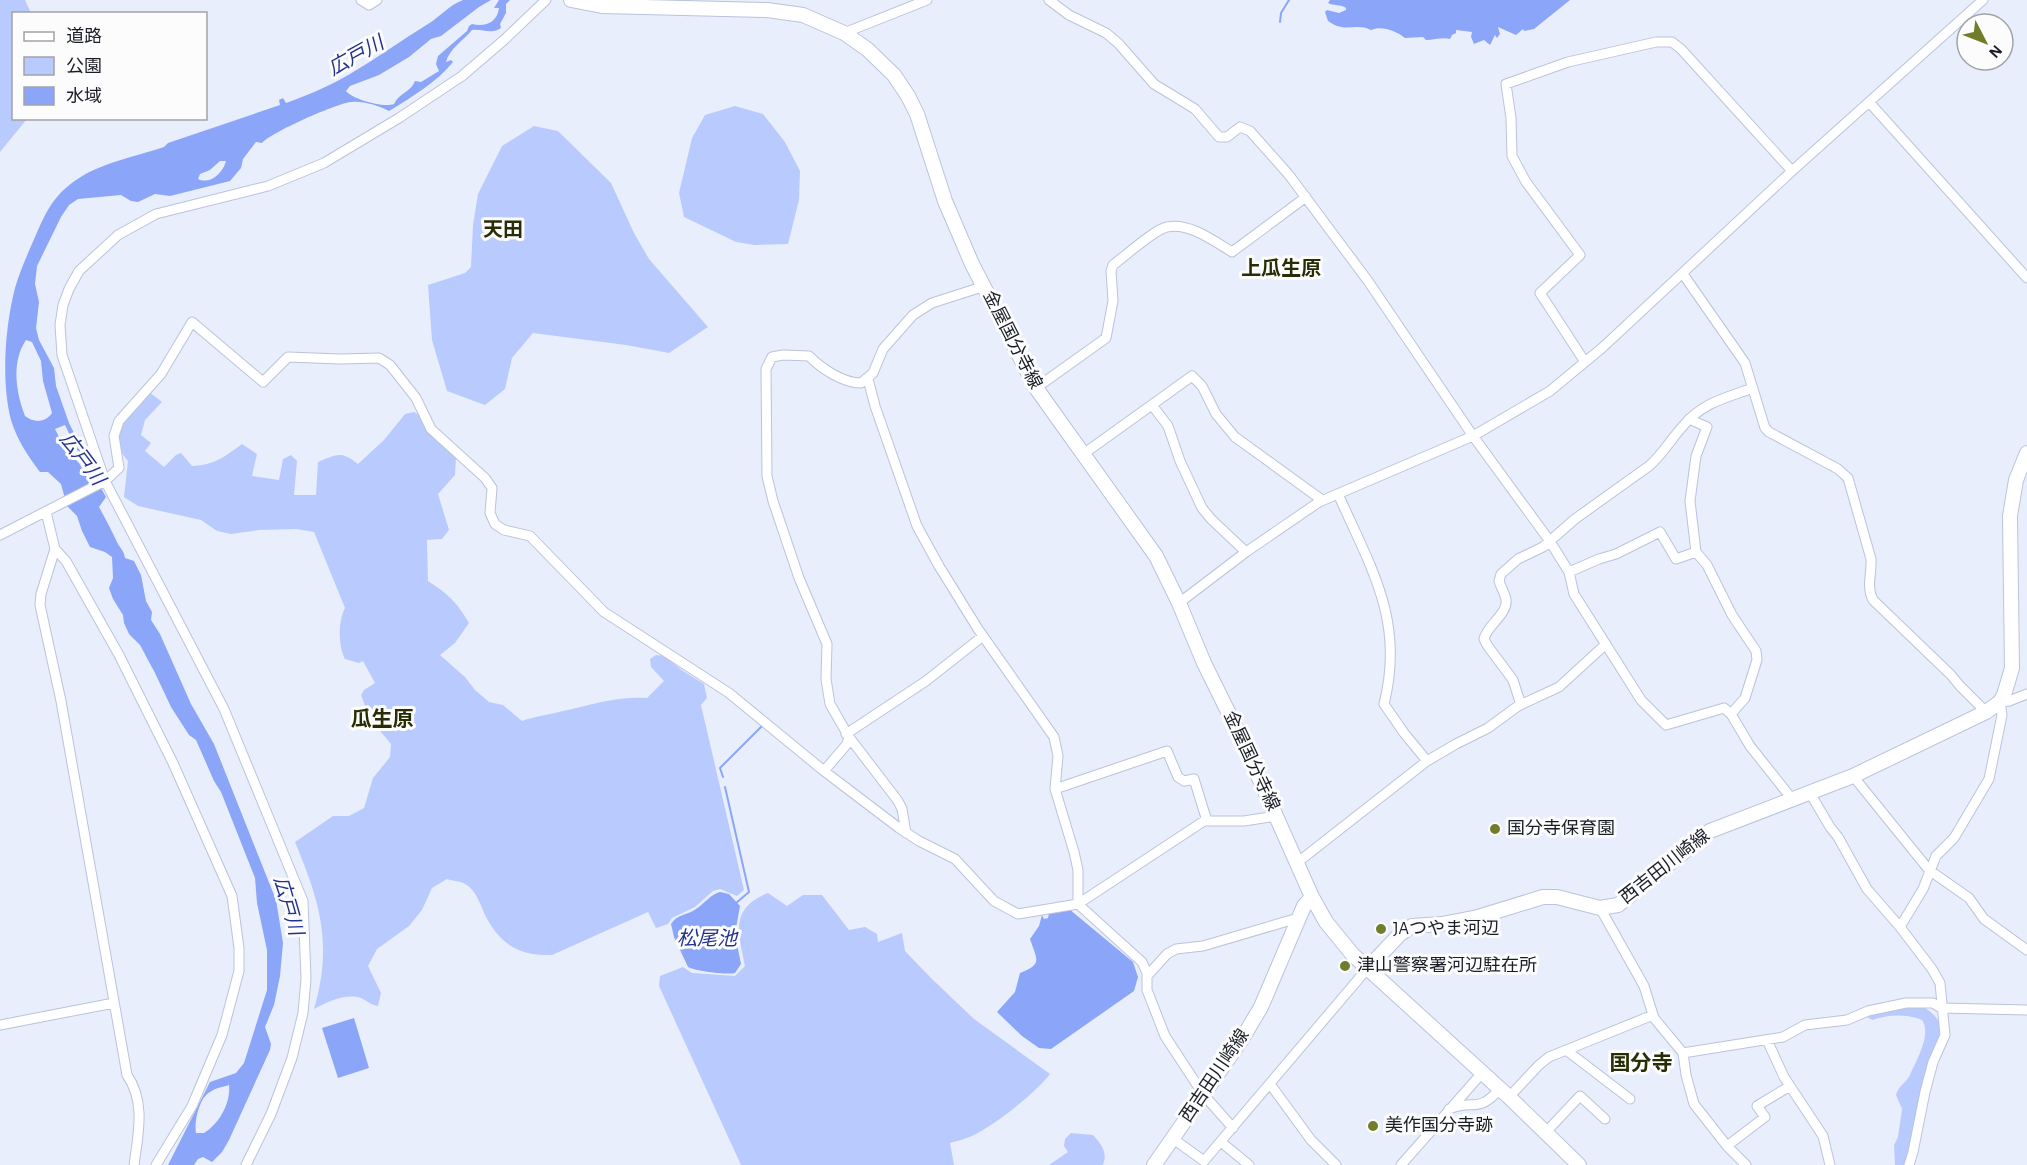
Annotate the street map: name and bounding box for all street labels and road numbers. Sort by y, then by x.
street label: 金屋国分寺線 [979,287,1046,392]
street label: 金屋国分寺線 [1220,707,1284,814]
street label: 西吉田川崎線 [1616,825,1713,907]
street label: 西吉田川崎線 [1176,1025,1253,1126]

